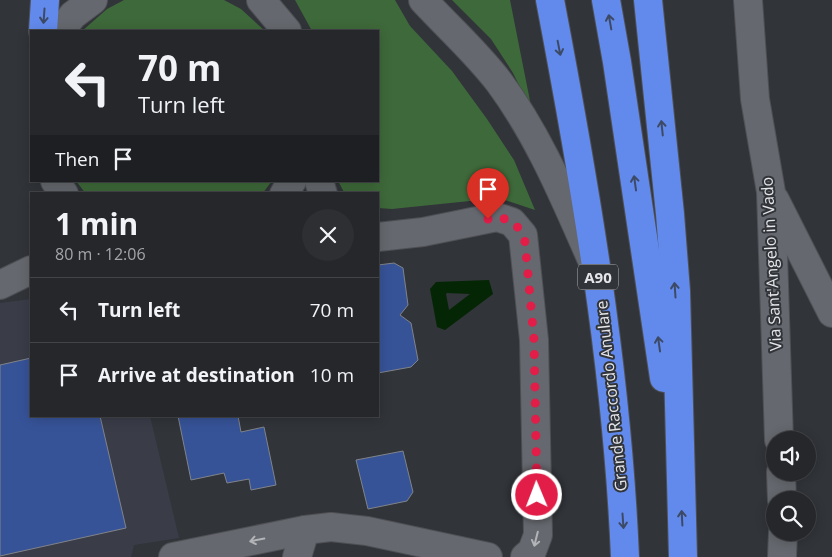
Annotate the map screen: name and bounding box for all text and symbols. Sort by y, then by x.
one-way arrow [39,7,48,23]
one-way arrow [605,15,615,31]
one-way arrow [555,40,564,56]
text: 70 m [138,44,221,91]
icon: left [55,50,120,115]
text: Turn left [138,89,225,119]
one-way arrow [657,120,667,136]
icon: arrive [109,145,137,173]
text: Then [55,146,99,172]
pin [467,168,509,219]
icon: arrive [474,175,502,203]
one-way arrow [630,175,640,191]
street label: Via Sant'Angelo in Vado [755,176,787,352]
text: 1 min [55,203,138,244]
button: close [302,209,354,261]
text: 80 m · 12:06 [55,243,146,265]
road number: A90 [578,264,618,290]
one-way arrow [671,282,680,298]
icon: left [55,296,83,324]
text: Turn left [98,297,180,323]
text: 70 m [310,297,354,323]
street label: Grande Raccordo Anulare [590,299,632,493]
one-way arrow [654,336,664,352]
icon: arrive [55,361,83,389]
text: Arrive at destination [98,362,295,388]
text: 10 m [310,362,354,388]
map controls [766,431,816,541]
button: sound [766,431,816,481]
position arrow [510,468,562,520]
button: search [766,491,816,541]
one-way arrow [677,510,686,526]
one-way arrow [618,512,627,528]
one-way arrow [531,530,540,546]
one-way arrow [249,536,265,545]

